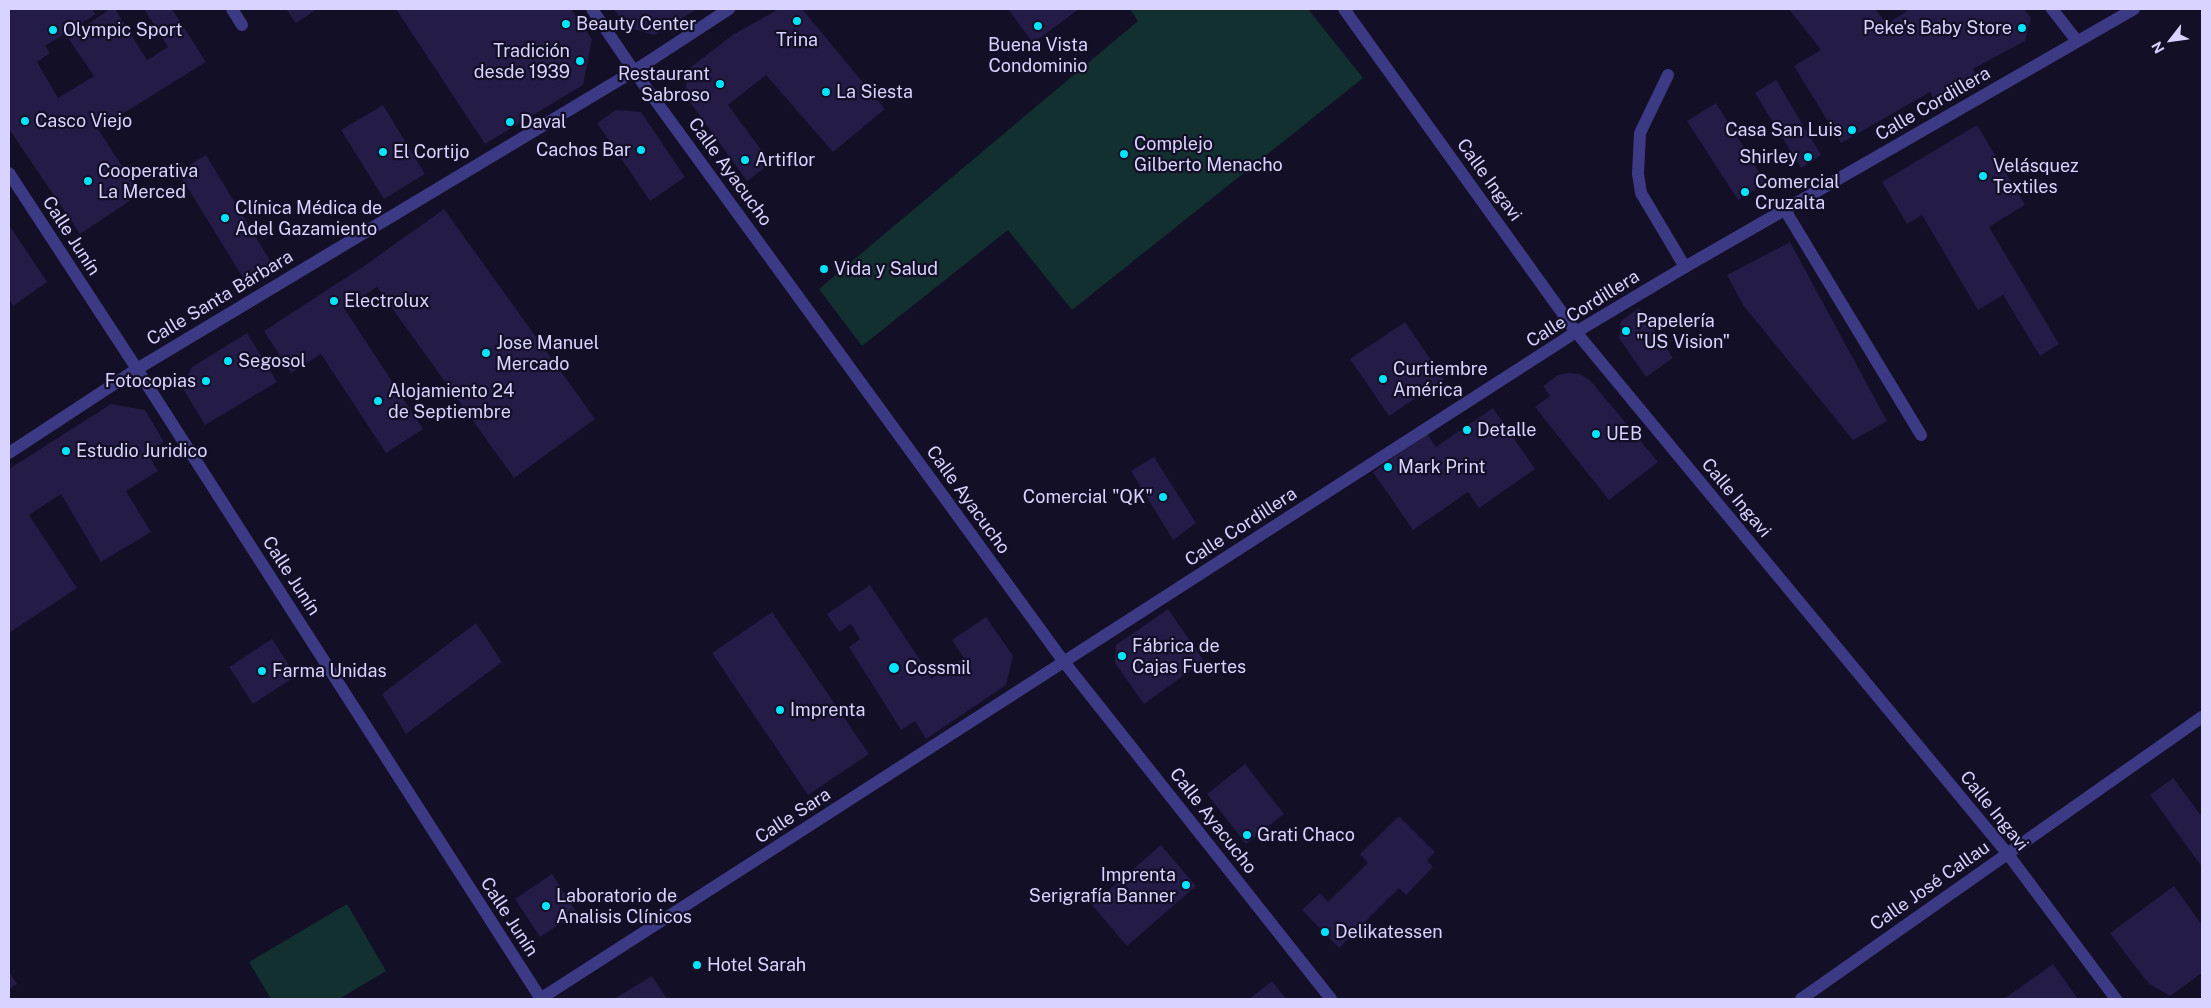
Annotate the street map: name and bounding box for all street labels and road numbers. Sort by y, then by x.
street label: Calle Cordillera [1872,62,1994,146]
street label: Calle Ayacucho [684,114,776,230]
street label: Calle Ingavi [1452,135,1526,225]
street label: Calle Junín [37,192,105,280]
street label: Calle Santa Bárbara [143,246,297,350]
street label: Calle Cordillera [1523,266,1643,352]
street label: Calle Ayacucho [922,442,1014,558]
street label: Calle Ingavi [1697,454,1775,542]
street label: Calle Cordillera [1181,483,1301,571]
street label: Calle Junín [257,532,325,620]
street label: Calle Ayacucho [1165,764,1261,878]
street label: Calle Ingavi [1955,767,2033,855]
street label: Calle Sara [751,784,835,848]
street label: Calle José Callau [1866,837,1994,935]
street label: Calle Junín [475,873,543,961]

